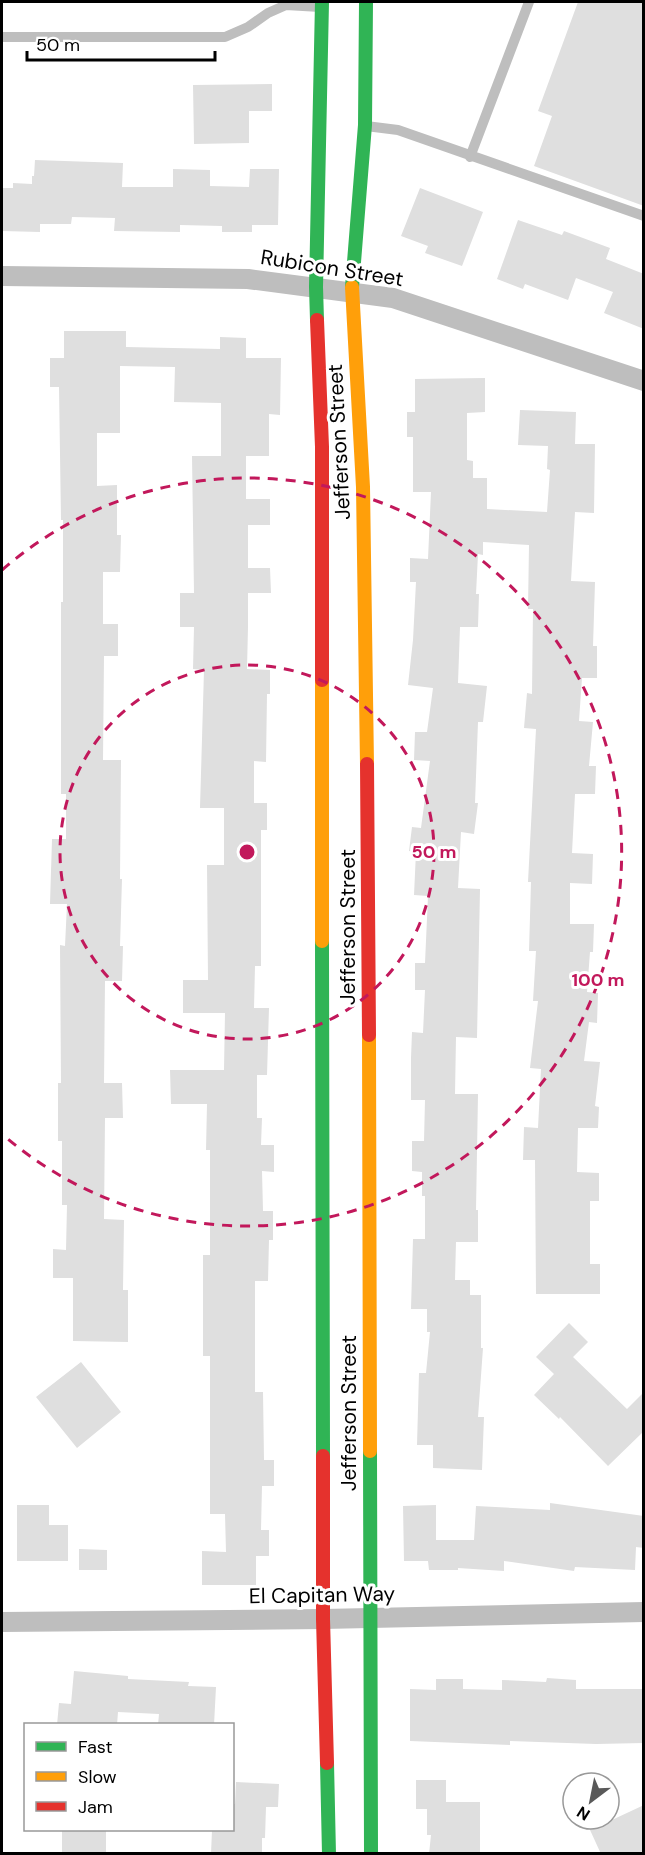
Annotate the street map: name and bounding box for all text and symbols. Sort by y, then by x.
scale bar [27,24,214,62]
text: 50 m [36,33,80,57]
street label: Rubicon Street [259,243,405,293]
street label: Jefferson Street [321,363,357,521]
text: 50 m [411,840,457,864]
centre of rings [237,842,257,862]
street label: Jefferson Street [334,849,362,1005]
text: 100 m [571,968,625,992]
street label: Jefferson Street [335,1335,363,1491]
street label: El Capitan Way [249,1580,396,1610]
legend [24,1723,234,1831]
text: Fast [78,1735,113,1759]
text: Slow [78,1765,117,1789]
north arrow [561,1771,621,1831]
text: Jam [78,1795,113,1819]
text: N [573,1801,594,1825]

